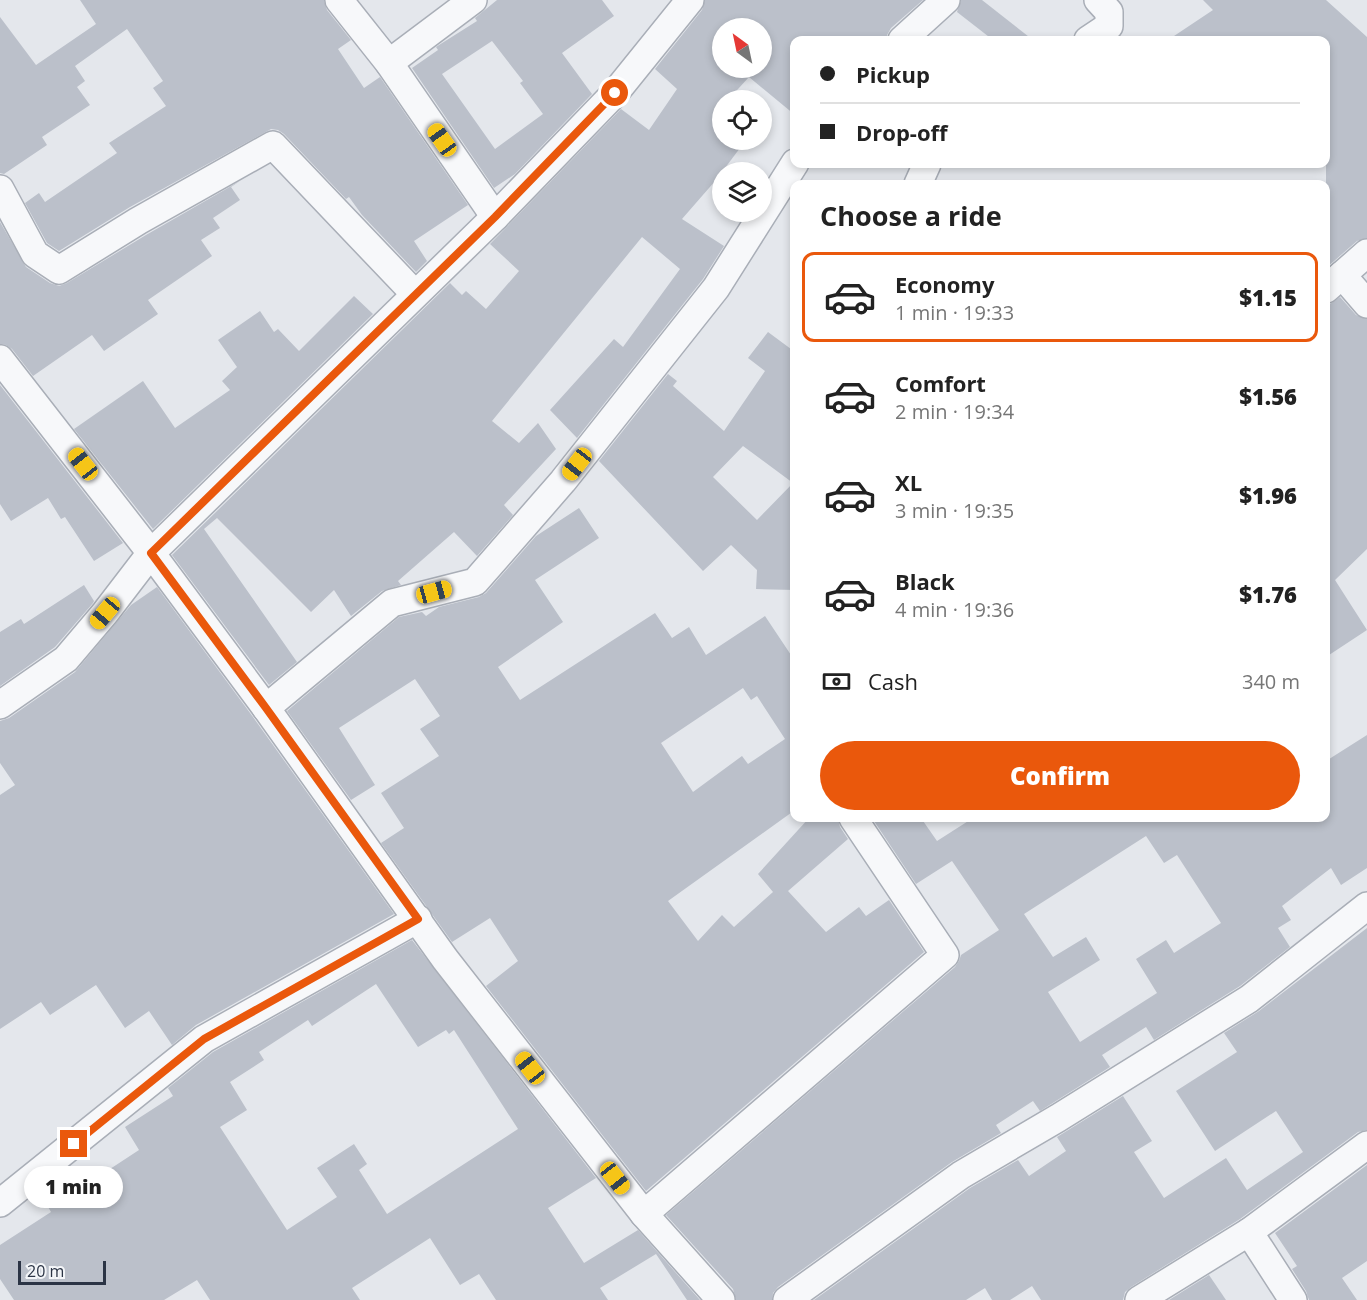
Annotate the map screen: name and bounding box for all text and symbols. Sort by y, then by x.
north arrow [712,18,772,78]
map controls [712,18,772,222]
text: Pickup [856,59,930,89]
route start [601,79,628,106]
button: locate [712,90,772,150]
text: Drop-off [856,117,948,147]
car [424,120,460,160]
button: layers [712,162,772,222]
text: Choose a ride [820,197,1002,234]
text: Economy [895,269,994,299]
icon: car [823,270,877,324]
text: $1.15 [1239,282,1297,312]
text: 1 min · 19:33 [895,299,1014,326]
text: Comfort [895,368,986,398]
icon: car [823,369,877,423]
text: $1.56 [1239,381,1297,411]
text: 2 min · 19:34 [895,398,1014,425]
car [65,444,101,484]
car [559,444,595,484]
text: XL [895,467,922,497]
icon: car [823,468,877,522]
text: $1.96 [1239,480,1297,510]
text: 3 min · 19:35 [895,497,1014,524]
text: Black [895,566,955,596]
icon: car [823,567,877,621]
car [414,579,454,605]
text: $1.76 [1239,579,1297,609]
car [87,593,123,633]
text: 4 min · 19:36 [895,596,1014,623]
icon: cash [820,665,853,698]
text: Cash [868,666,918,696]
text: 340 m [1242,668,1300,695]
button: Confirm [820,741,1300,810]
car [512,1048,548,1088]
route end [60,1130,87,1157]
car [597,1158,633,1198]
callout: 1 min [25,1165,124,1207]
text: 1 min [45,1173,102,1200]
scale bar [18,1258,106,1286]
text: 20 m [27,1260,64,1282]

